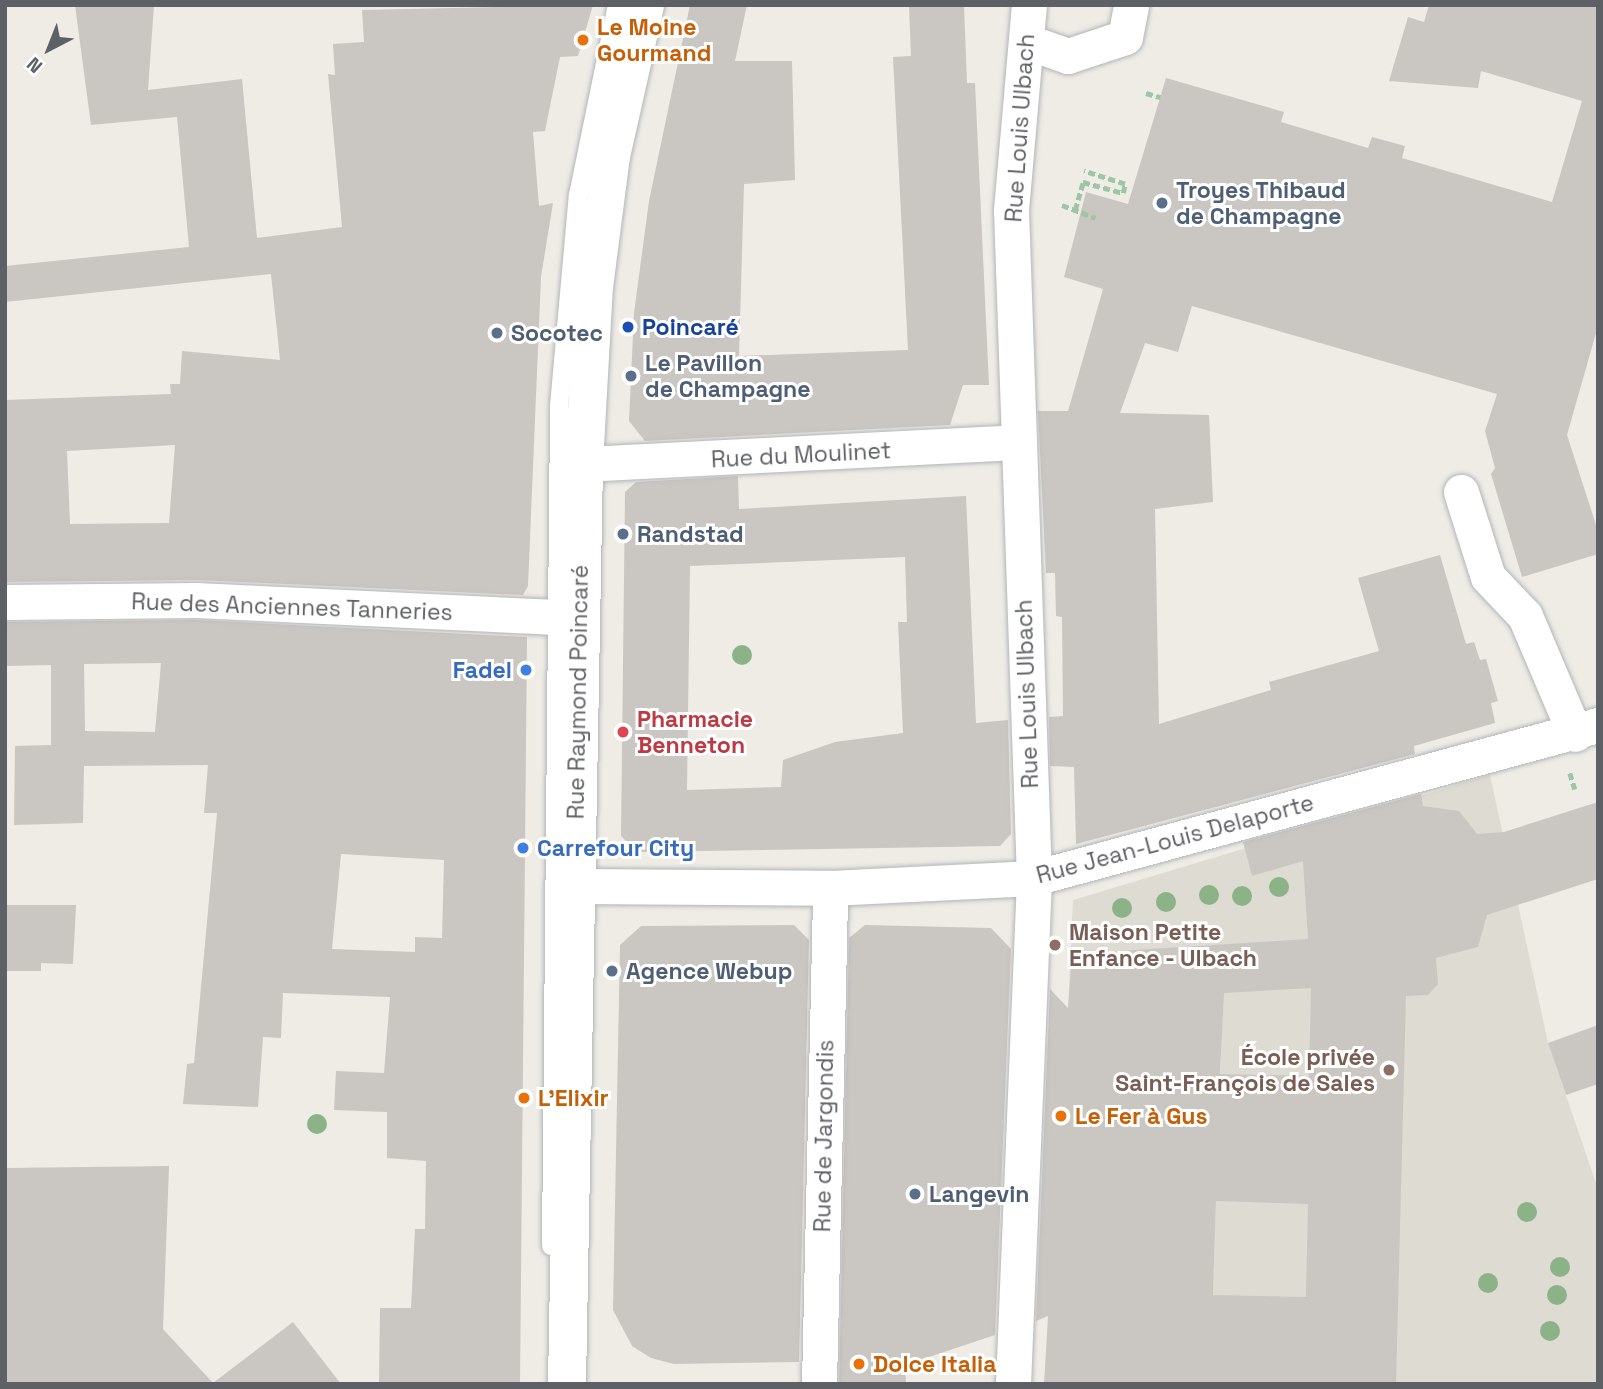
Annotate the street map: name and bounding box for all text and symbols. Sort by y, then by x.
place label: Le Moine Gourmand [597,13,711,67]
north arrow [14,14,84,84]
marker: Le Moine Gourmand [575,32,591,48]
street label: Rue Louis Ulbach [1000,33,1040,223]
text: N [22,51,48,79]
place label: Troyes Thibaud de Champagne [1176,176,1346,230]
marker: Troyes Thibaud de Champagne [1154,195,1170,211]
place label: Poincaré [642,313,739,341]
place label: Socotec [511,319,603,347]
marker: Poincaré [620,319,636,335]
marker: Socotec [489,325,505,341]
place label: Le Pavillon de Champagne [645,349,811,403]
marker: Le Pavillon de Champagne [623,368,639,384]
street label: Rue du Moulinet [710,437,892,473]
place label: Randstad [637,520,744,548]
marker: Randstad [615,526,631,542]
street label: Rue Raymond Poincaré [562,564,594,820]
street label: Rue des Anciennes Tanneries [130,588,454,626]
street label: Rue Louis Ulbach [1010,599,1044,789]
place label: Fadel [453,656,512,684]
marker: Fadel [518,662,534,678]
place label: Pharmacie Benneton [637,705,753,759]
marker: Pharmacie Benneton [615,724,631,740]
street label: Rue Jean-Louis Delaporte [1033,789,1317,889]
place label: Carrefour City [537,834,694,862]
marker: Carrefour City [515,840,531,856]
place label: Maison Petite Enfance - Ulbach [1069,918,1258,972]
marker: Maison Petite Enfance - Ulbach [1047,937,1063,953]
place label: Agence Webup [626,957,793,985]
marker: Agence Webup [604,963,620,979]
street label: Rue de Jargondis [809,1039,839,1233]
place label: École privée Saint-François de Sales [1115,1043,1375,1097]
marker: École privée Saint-François de Sales [1381,1062,1397,1078]
place label: L'Elixir [538,1084,609,1112]
marker: L'Elixir [516,1090,532,1106]
place label: Le Fer à Gus [1075,1102,1208,1130]
marker: Le Fer à Gus [1053,1108,1069,1124]
place label: Langevin [929,1180,1029,1208]
marker: Langevin [907,1186,923,1202]
place label: Dolce Italia [873,1350,996,1378]
marker: Dolce Italia [851,1356,867,1372]

